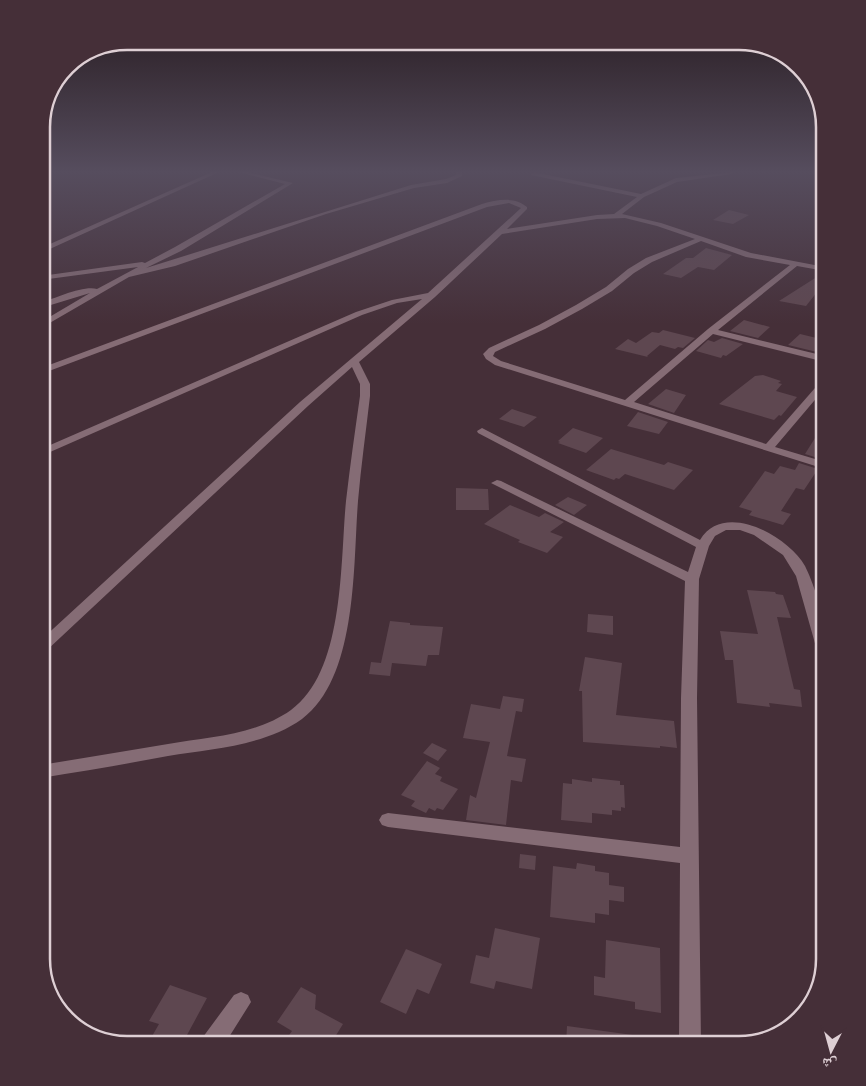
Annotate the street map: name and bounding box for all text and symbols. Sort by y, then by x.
north arrow [806,1026,856,1076]
text: ش [821,1054,838,1072]

